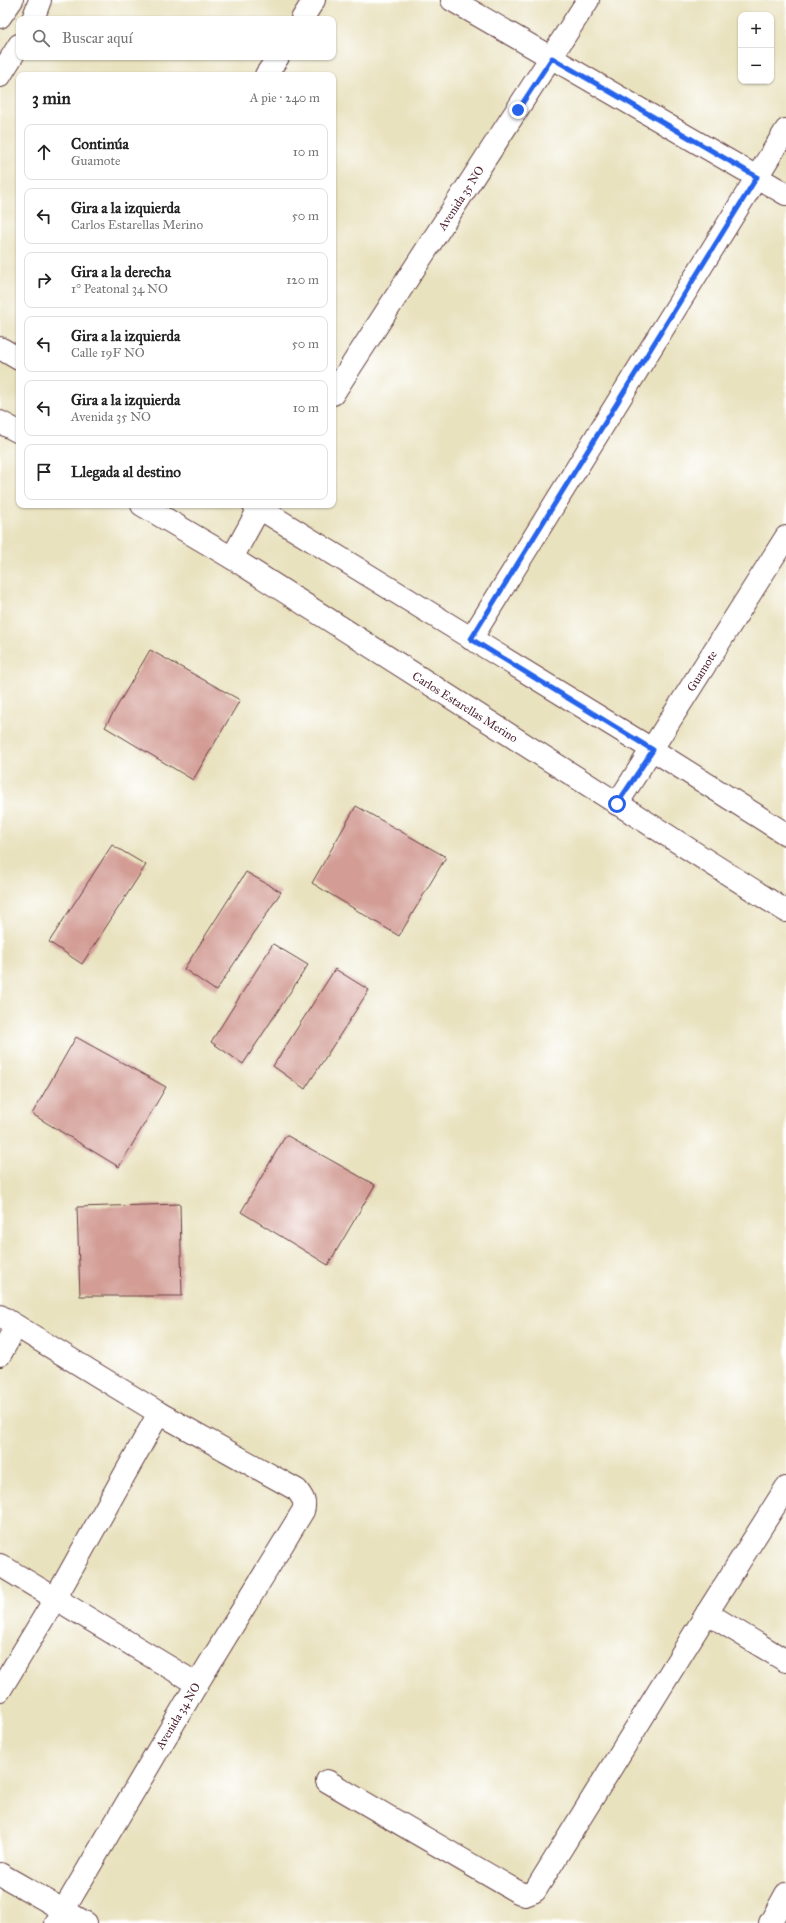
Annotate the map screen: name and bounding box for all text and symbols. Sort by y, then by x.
map controls [738,12,774,84]
button: + [738,12,774,48]
search box [16,16,336,60]
icon: search [30,27,52,49]
text: Buscar aquí [62,29,133,47]
button: − [738,48,774,84]
text: 3 min [32,88,71,109]
text: A pie · 240 m [250,90,320,106]
route end [509,101,527,119]
text: Continúa [71,135,129,153]
icon: ahead [33,141,55,163]
text: 10 m [293,144,319,160]
text: Guamote [71,153,120,169]
street label: Avenida 35 NO [434,163,487,234]
text: Gira a la izquierda [71,199,180,217]
icon: left [33,205,55,227]
text: 50 m [292,208,319,224]
text: Carlos Estarellas Merino [71,217,203,233]
text: Gira a la derecha [71,263,171,281]
icon: right [33,269,55,291]
text: 120 m [286,272,319,288]
text: 1° Peatonal 34 NO [71,281,168,297]
text: Gira a la izquierda [71,327,180,345]
icon: left [33,333,55,355]
text: 50 m [292,336,319,352]
text: Calle 19F NO [71,345,145,361]
text: Gira a la izquierda [71,391,180,409]
icon: left [33,397,55,419]
text: 10 m [293,400,319,416]
text: Avenida 35 NO [71,409,151,425]
icon: arrive [33,461,55,483]
text: Llegada al destino [71,463,181,481]
street label: Guamote [684,648,720,694]
street label: Carlos Estarellas Merino [410,669,520,745]
route start [608,795,626,813]
street label: Avenida 34 NO [152,1680,203,1753]

